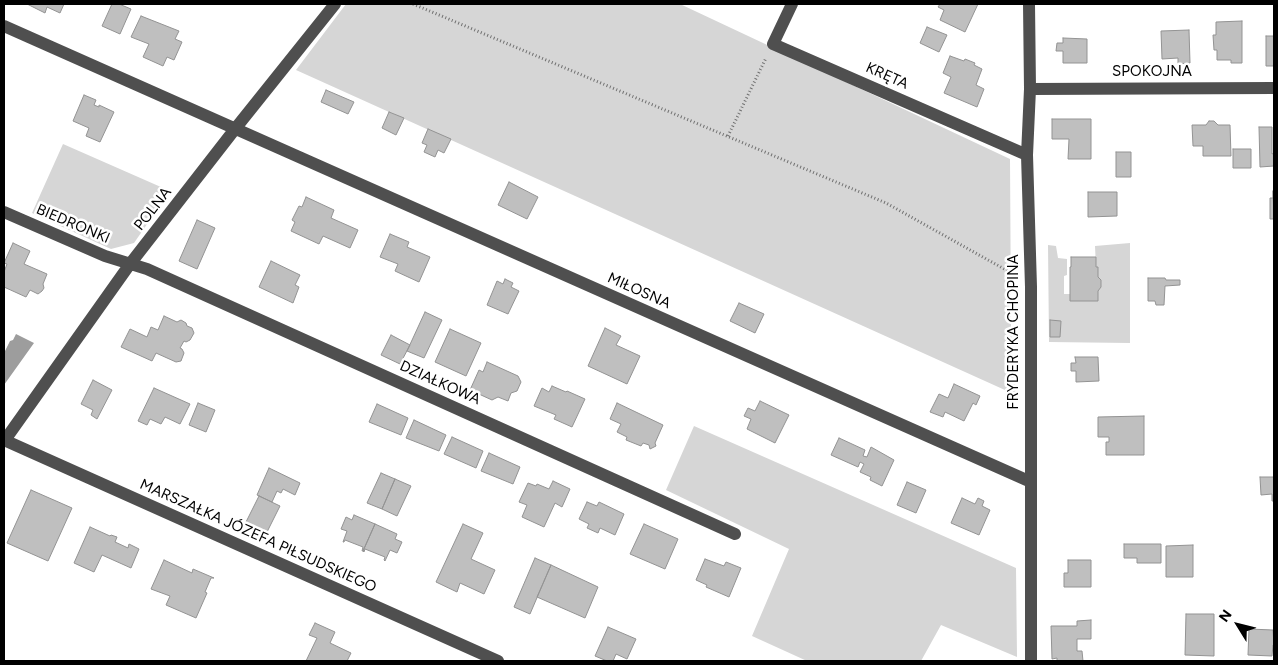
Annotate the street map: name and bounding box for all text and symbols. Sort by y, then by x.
street label: KRĘTA [863,59,911,93]
street label: SPOKOJNA [1112,63,1192,81]
street label: POLNA [131,184,175,234]
street label: BIEDRONKI [33,200,113,248]
street label: FRYDERYKA CHOPINA [1005,254,1023,410]
street label: MIŁOSNA [605,269,673,313]
street label: DZIAŁKOWA [397,357,483,409]
street label: MARSZAŁKA JÓZEFA PIŁSUDSKIEGO [137,476,379,596]
north arrow [1213,600,1263,650]
text: N [1215,607,1236,625]

